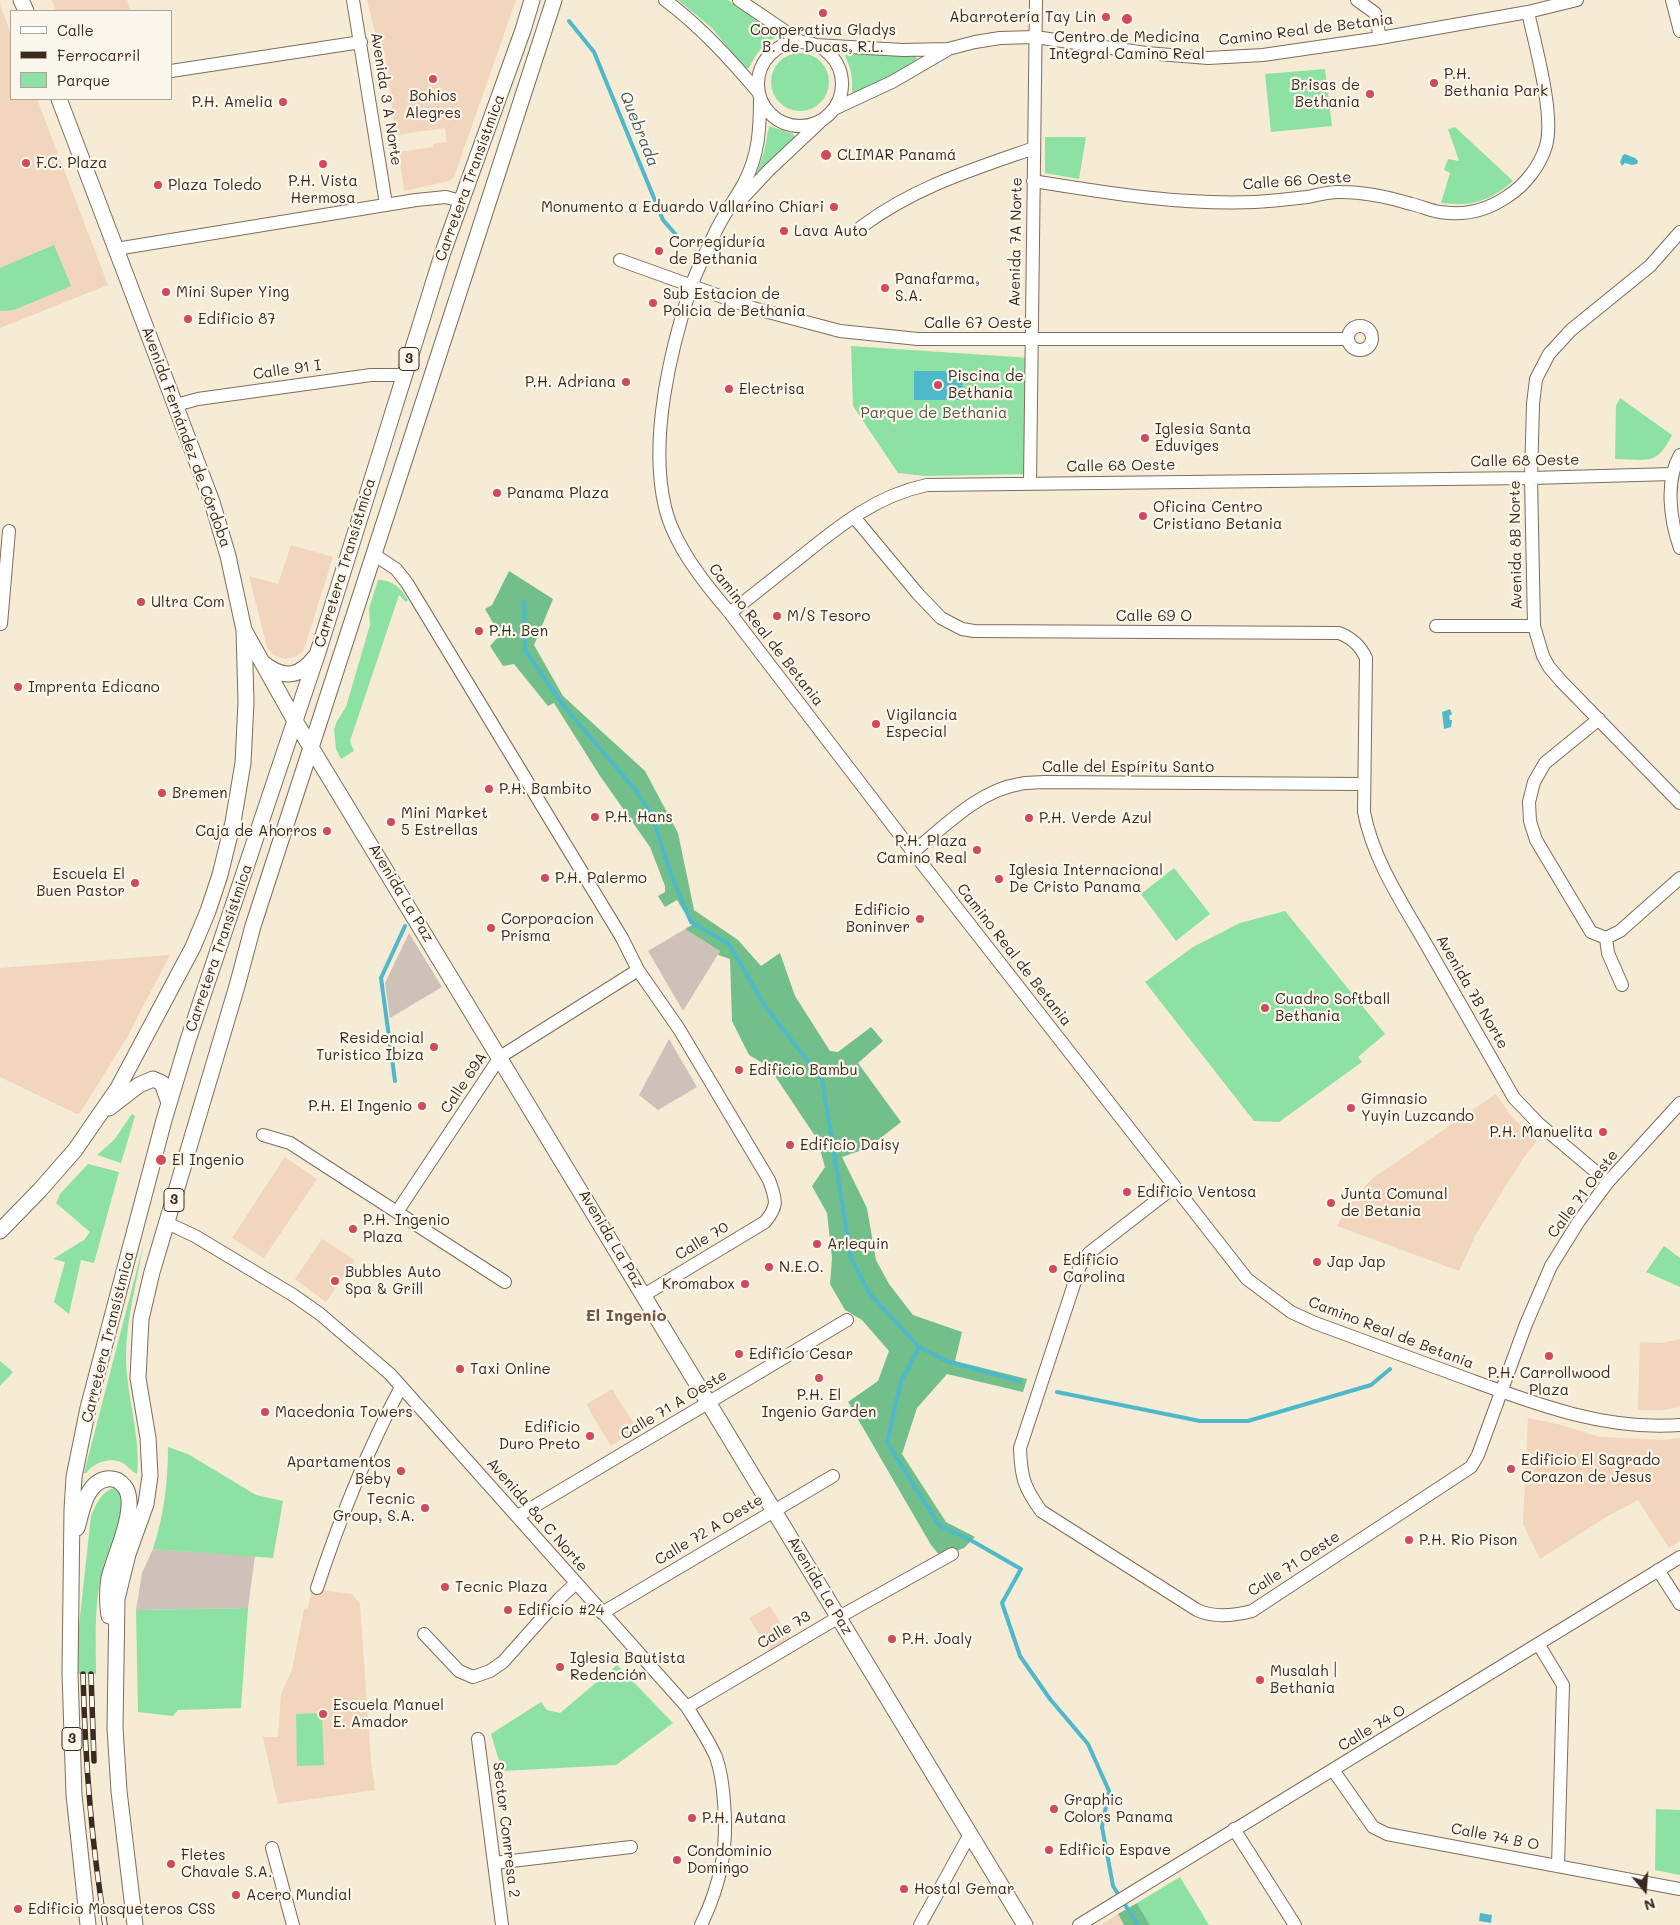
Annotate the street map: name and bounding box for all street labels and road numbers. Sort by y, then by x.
street label: Camino Real de Betania [1218,10,1394,50]
street label: Avenida 3 A Norte [367,31,405,167]
street label: Carretera Transístmica [431,92,509,264]
street label: Calle 66 Oeste [1242,168,1352,194]
street label: Avenida 7A Norte [1006,177,1026,307]
street label: Calle 67 Oeste [924,314,1032,332]
street label: Avenida Fernández de Córdoba [138,324,234,550]
road number: 3 [399,348,419,370]
street label: Calle 91 I [252,356,322,384]
street label: Calle 68 Oeste [1470,451,1580,471]
street label: Calle 68 Oeste [1066,456,1176,476]
street label: Carretera Transístmica [311,476,379,650]
street label: Avenida 8B Norte [1506,480,1526,610]
street label: Camino Real de Betania [705,560,827,710]
street label: Calle 69 O [1116,607,1192,625]
street label: Calle del Espíritu Santo [1042,758,1214,776]
street label: Avenida La Paz [365,841,437,945]
street label: Carretera Transístmica [182,862,256,1034]
street label: Camino Real de Betania [953,880,1075,1030]
street label: Avenida 7B Norte [1432,932,1512,1052]
street label: Calle 69A [437,1049,491,1117]
street label: Calle 71 Oeste [1544,1146,1622,1242]
street label: Avenida La Paz [575,1187,647,1291]
road number: 3 [164,1188,184,1212]
street label: Calle 70 [672,1218,732,1264]
street label: Carretera Transístmica [78,1249,138,1425]
street label: Camino Real de Betania [1306,1293,1476,1373]
street label: Calle 71 A Oeste [617,1366,731,1444]
street label: Avenida 8a C Norte [483,1454,591,1576]
street label: Calle 72 A Oeste [652,1491,766,1569]
street label: Calle 71 Oeste [1245,1528,1343,1600]
street label: Avenida La Paz [784,1534,856,1638]
street label: Calle 73 [754,1607,814,1653]
street label: Calle 74 O [1335,1701,1409,1755]
road number: 3 [62,1728,82,1750]
street label: Sector Conrresa 2 [489,1761,523,1899]
street label: Calle 74 B O [1449,1820,1541,1854]

